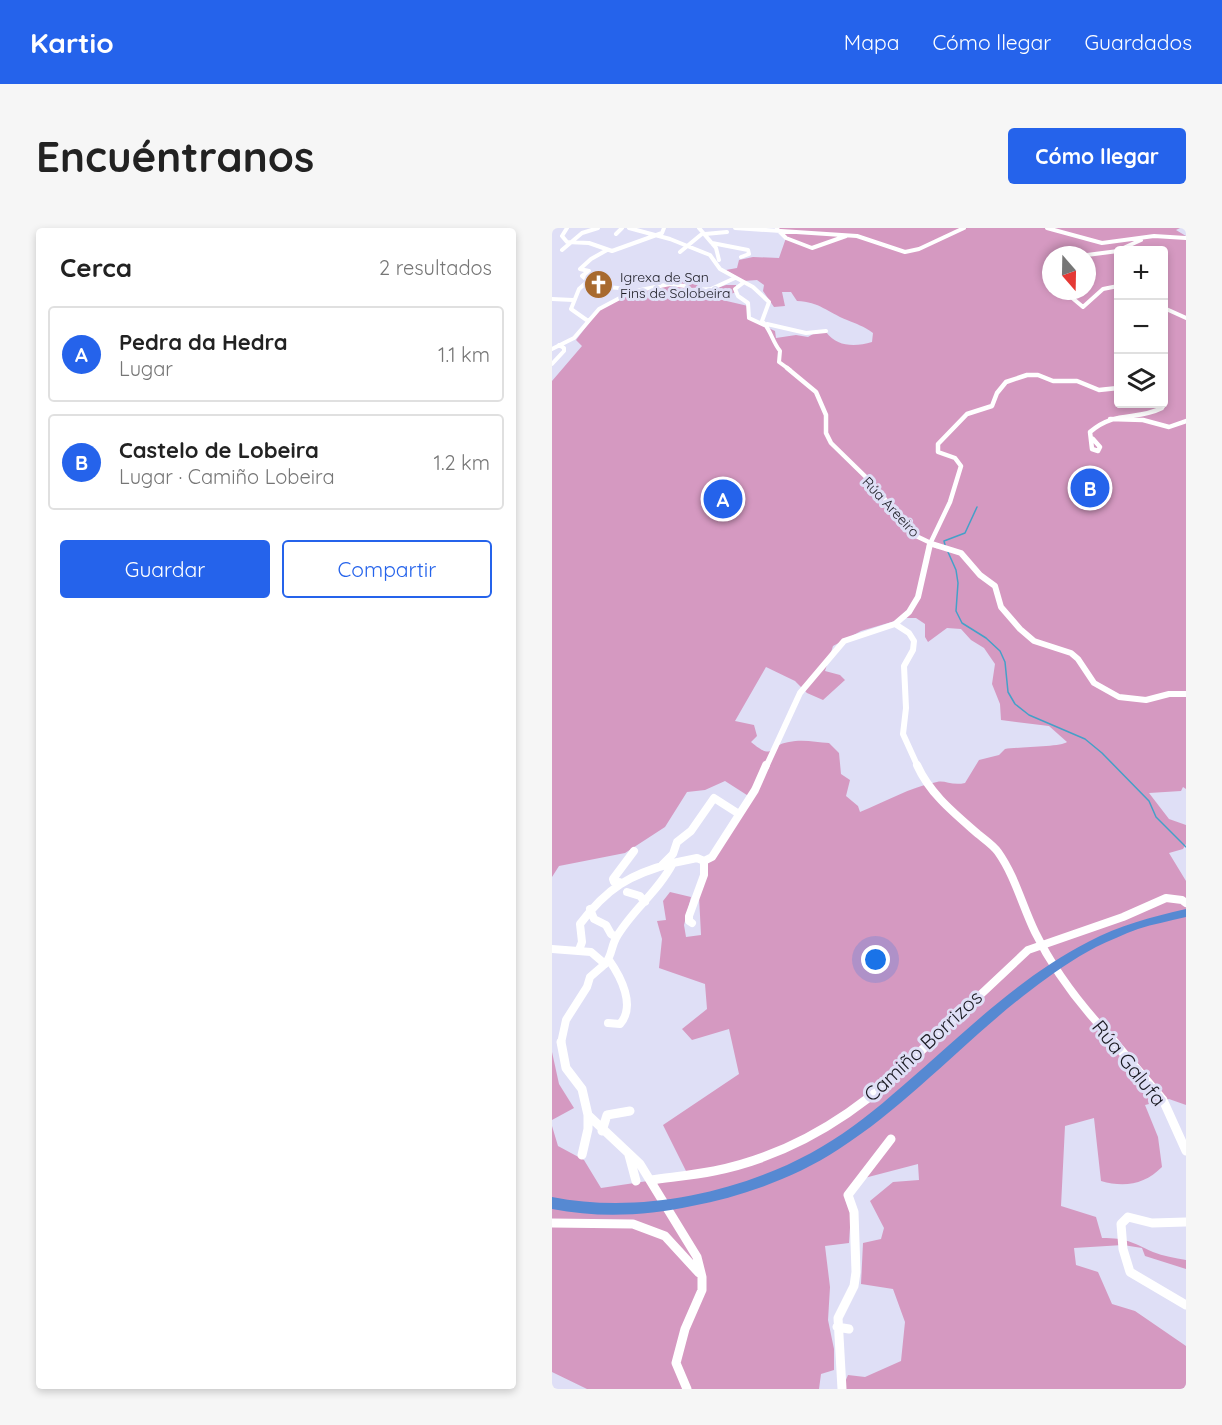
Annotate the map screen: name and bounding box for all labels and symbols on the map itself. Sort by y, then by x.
north arrow [1042,246,1096,300]
place label: Igrexa de San Fins de Solobeira [620,268,731,302]
church icon: Igrexa de San Fins de Solobeira [583,269,615,301]
pin: B [1070,466,1110,510]
street label: Rúa Areeiro [858,473,924,541]
pin: A [704,476,742,522]
your location [861,945,890,974]
street label: Camiño Borrizos [858,985,987,1107]
street label: Rúa Galufa [1087,1015,1172,1111]

